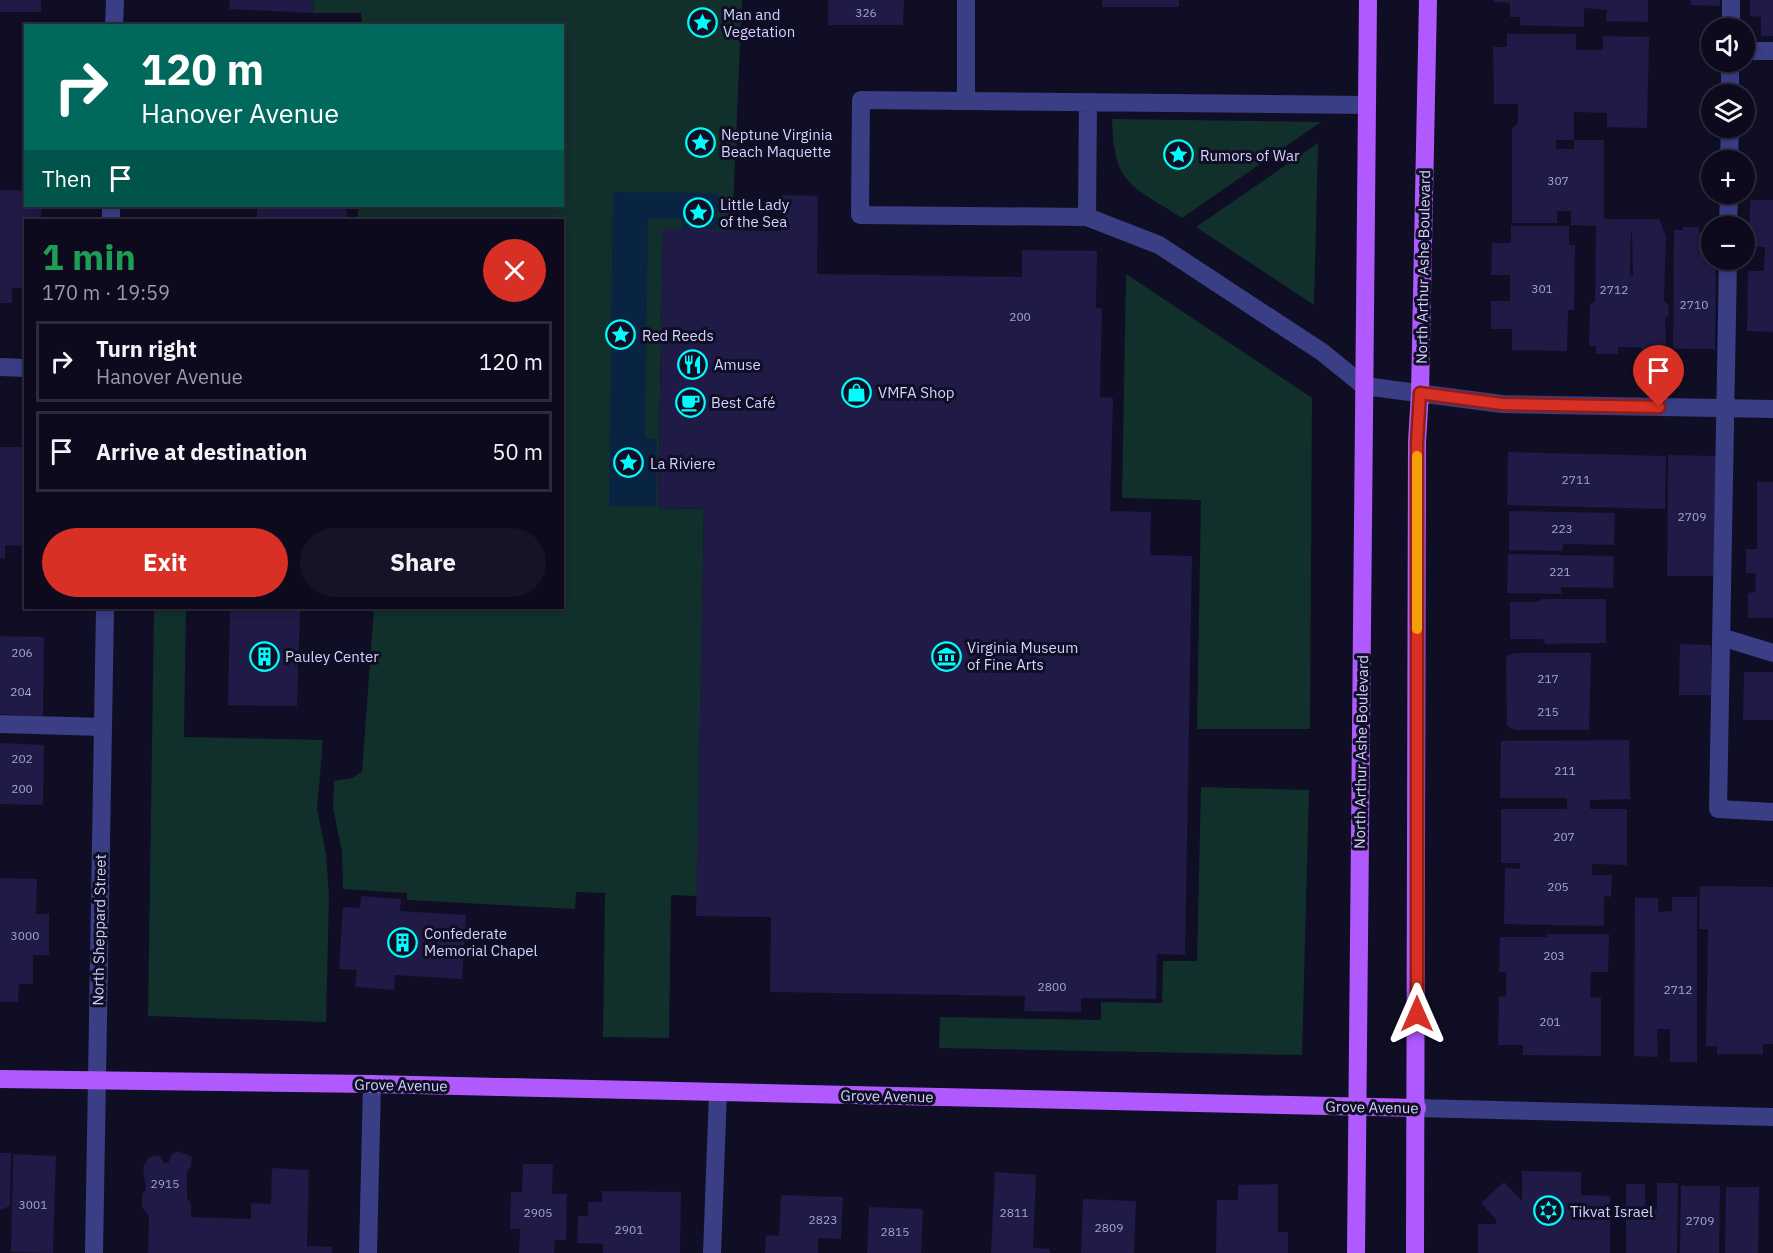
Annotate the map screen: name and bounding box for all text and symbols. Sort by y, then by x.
place label: Man and Vegetation [723,5,795,41]
house number: 326 [855,5,877,20]
place icon: Man and Vegetation [686,7,718,39]
map controls [1701,18,1755,270]
button: sound [1701,18,1755,72]
text: 120 m [141,42,264,97]
icon: right [42,48,120,126]
button: layers [1701,84,1755,138]
text: Hanover Avenue [141,95,339,130]
place label: Neptune Virginia Beach Maquette [721,125,833,161]
place icon: Neptune Virginia Beach Maquette [684,127,716,159]
place icon: Rumors of War [1163,139,1195,171]
place label: Rumors of War [1200,146,1300,165]
button: + [1701,150,1755,204]
icon: arrive [104,162,137,195]
text: Then [42,164,92,193]
street label: North Arthur Ashe Boulevard [1412,170,1434,364]
house number: 307 [1547,173,1569,188]
place label: Little Lady of the Sea [720,195,790,231]
place icon: Little Lady of the Sea [683,197,715,229]
button: − [1701,216,1755,270]
text: 1 min [42,233,136,280]
button: close [483,239,546,302]
text: 170 m · 19:59 [42,279,170,306]
house number: 301 [1531,281,1553,296]
house number: 2712 [1600,282,1628,297]
house number: 2710 [1680,297,1708,312]
house number: 200 [1009,309,1031,324]
place icon: Red Reeds [605,319,637,351]
place label: Red Reeds [642,326,714,345]
text: Turn right [96,334,197,363]
icon: right [45,345,78,378]
pin [1633,345,1684,407]
text: 120 m [479,347,543,376]
restaurant icon: Amuse [677,348,709,380]
icon: arrive [1642,354,1675,387]
place label: Amuse [714,355,761,374]
text: Hanover Avenue [96,363,243,390]
shop icon: VMFA Shop [841,376,873,408]
place label: VMFA Shop [878,383,955,402]
cafe icon: Best Café [674,386,706,418]
place label: Best Café [711,393,775,412]
icon: arrive [45,435,78,468]
text: Arrive at destination [96,437,307,466]
text: 50 m [492,437,543,466]
place icon: La Riviere [613,447,645,479]
place label: La Riviere [650,454,715,473]
house number: 2711 [1562,472,1590,487]
house number: 2709 [1678,509,1706,524]
house number: 223 [1551,521,1573,536]
button: Exit [42,528,288,597]
button: Share [300,528,546,597]
house number: 221 [1549,564,1571,579]
place label: Virginia Museum of Fine Arts [967,638,1078,674]
building icon: Pauley Center [248,640,280,672]
museum icon: Virginia Museum of Fine Arts [930,640,962,672]
house number: 206 [11,645,33,660]
place label: Pauley Center [285,647,379,666]
street label: North Arthur Ashe Boulevard [1350,655,1372,849]
house number: 217 [1537,671,1559,686]
house number: 204 [10,684,32,699]
house number: 215 [1537,704,1559,719]
house number: 202 [11,751,33,766]
house number: 211 [1554,763,1576,778]
house number: 200 [11,781,33,796]
house number: 207 [1553,829,1575,844]
street label: North Sheppard Street [88,854,110,1006]
house number: 205 [1547,879,1569,894]
place label: Confederate Memorial Chapel [424,924,538,960]
building icon: Confederate Memorial Chapel [387,926,419,958]
house number: 3000 [11,928,39,943]
house number: 203 [1543,948,1565,963]
house number: 2800 [1038,979,1066,994]
position arrow [1385,982,1449,1046]
house number: 2712 [1664,982,1692,997]
house number: 201 [1539,1014,1561,1029]
street label: Grove Avenue [354,1075,448,1095]
street label: Grove Avenue [840,1086,934,1106]
street label: Grove Avenue [1325,1097,1419,1117]
house number: 2915 [151,1176,179,1191]
synagogue icon: Tikvat Israel [1533,1195,1565,1227]
house number: 3001 [19,1197,47,1212]
place label: Tikvat Israel [1570,1202,1653,1221]
house number: 2905 [524,1205,552,1220]
house number: 2811 [1000,1205,1028,1220]
house number: 2823 [809,1212,837,1227]
house number: 2709 [1686,1213,1714,1228]
house number: 2809 [1095,1220,1123,1235]
house number: 2901 [615,1222,643,1237]
house number: 2815 [881,1224,909,1239]

